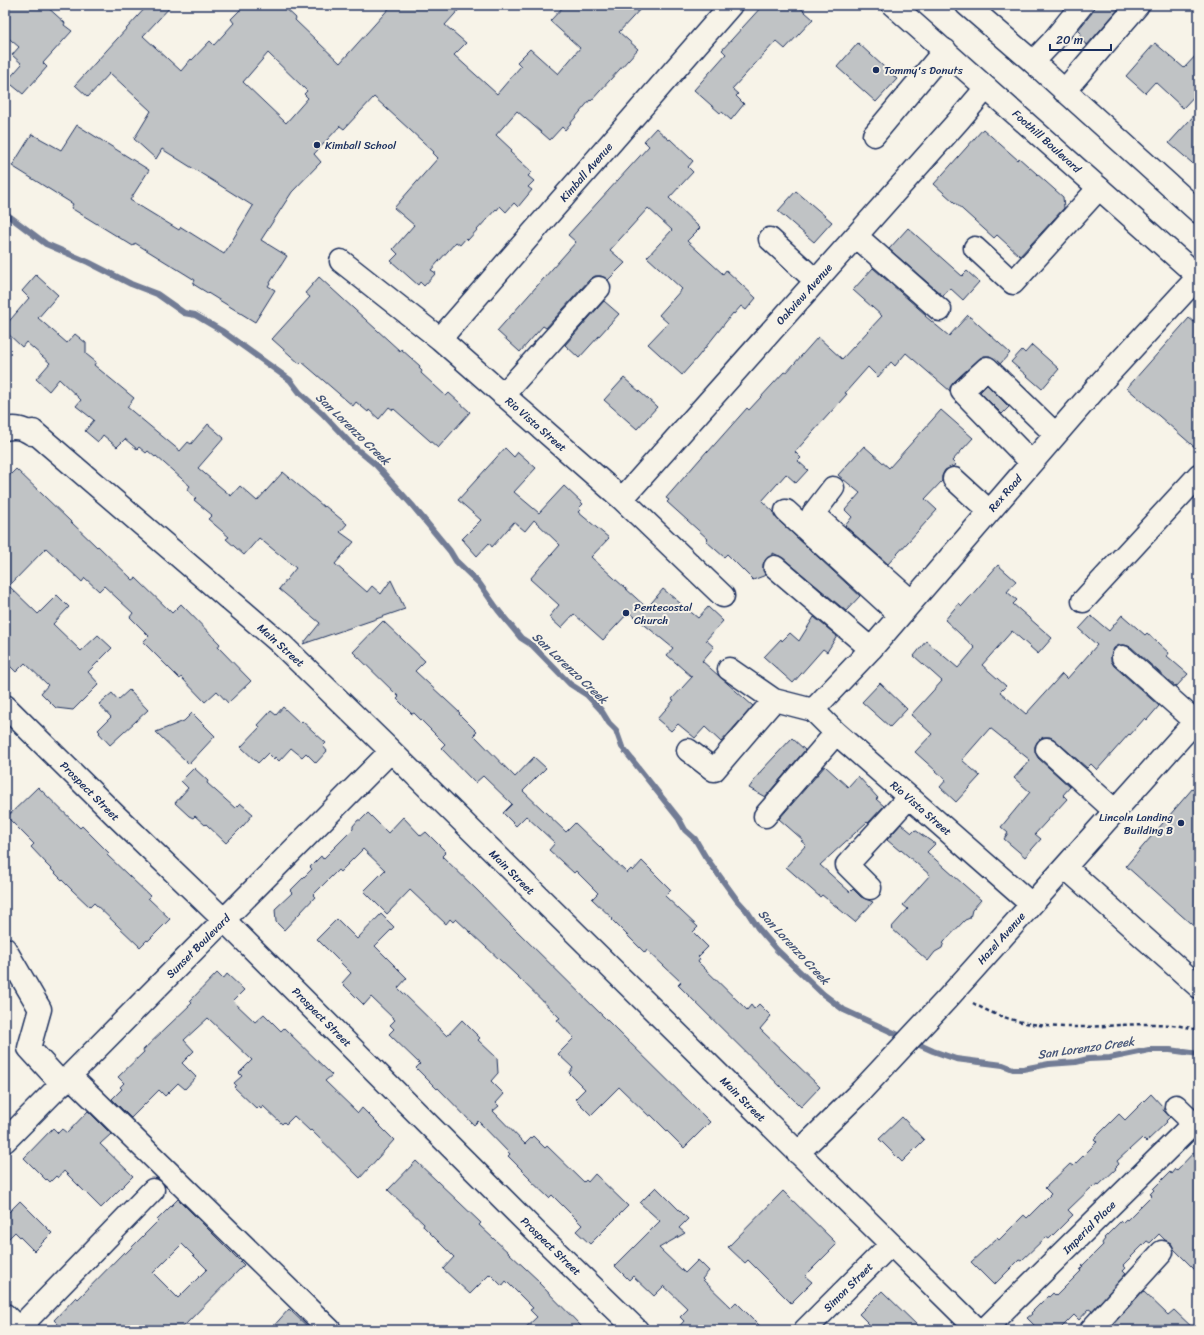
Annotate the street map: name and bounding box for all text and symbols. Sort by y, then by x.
scale bar [1050,26,1111,52]
text: 20 m [1056,29,1083,51]
place label: Tommy's Donuts [884,61,964,80]
marker: Tommy's Donuts [871,65,881,75]
street label: Foothill Boulevard [1008,105,1087,179]
place label: Kimball School [325,136,397,155]
street label: Kimball Avenue [555,138,618,206]
marker: Kimball School [312,140,322,150]
street label: Oakview Avenue [771,259,838,329]
water label: San Lorenzo Creek [310,387,396,471]
street label: Rio Vista Street [501,392,571,457]
street label: Rex Road [984,469,1028,516]
place label: Pentecostal Church [634,598,693,630]
marker: Pentecostal Church [621,608,631,618]
street label: Main Street [253,619,309,672]
water label: San Lorenzo Creek [527,627,614,710]
street label: Prospect Street [55,757,124,826]
street label: Rio Vista Street [886,776,956,841]
place label: Lincoln Landing Building B [1099,808,1173,840]
marker: Lincoln Landing Building B [1176,818,1186,828]
street label: Main Street [484,845,539,900]
water label: San Lorenzo Creek [753,904,836,991]
street label: Hazel Avenue [972,907,1031,969]
street label: Sunset Boulevard [162,909,236,983]
street label: Prospect Street [287,983,356,1052]
water label: San Lorenzo Creek [1036,1030,1136,1066]
street label: Main Street [715,1072,770,1127]
street label: Imperial Place [1057,1196,1121,1259]
street label: Prospect Street [516,1212,586,1281]
street label: Simon Street [819,1258,878,1317]

